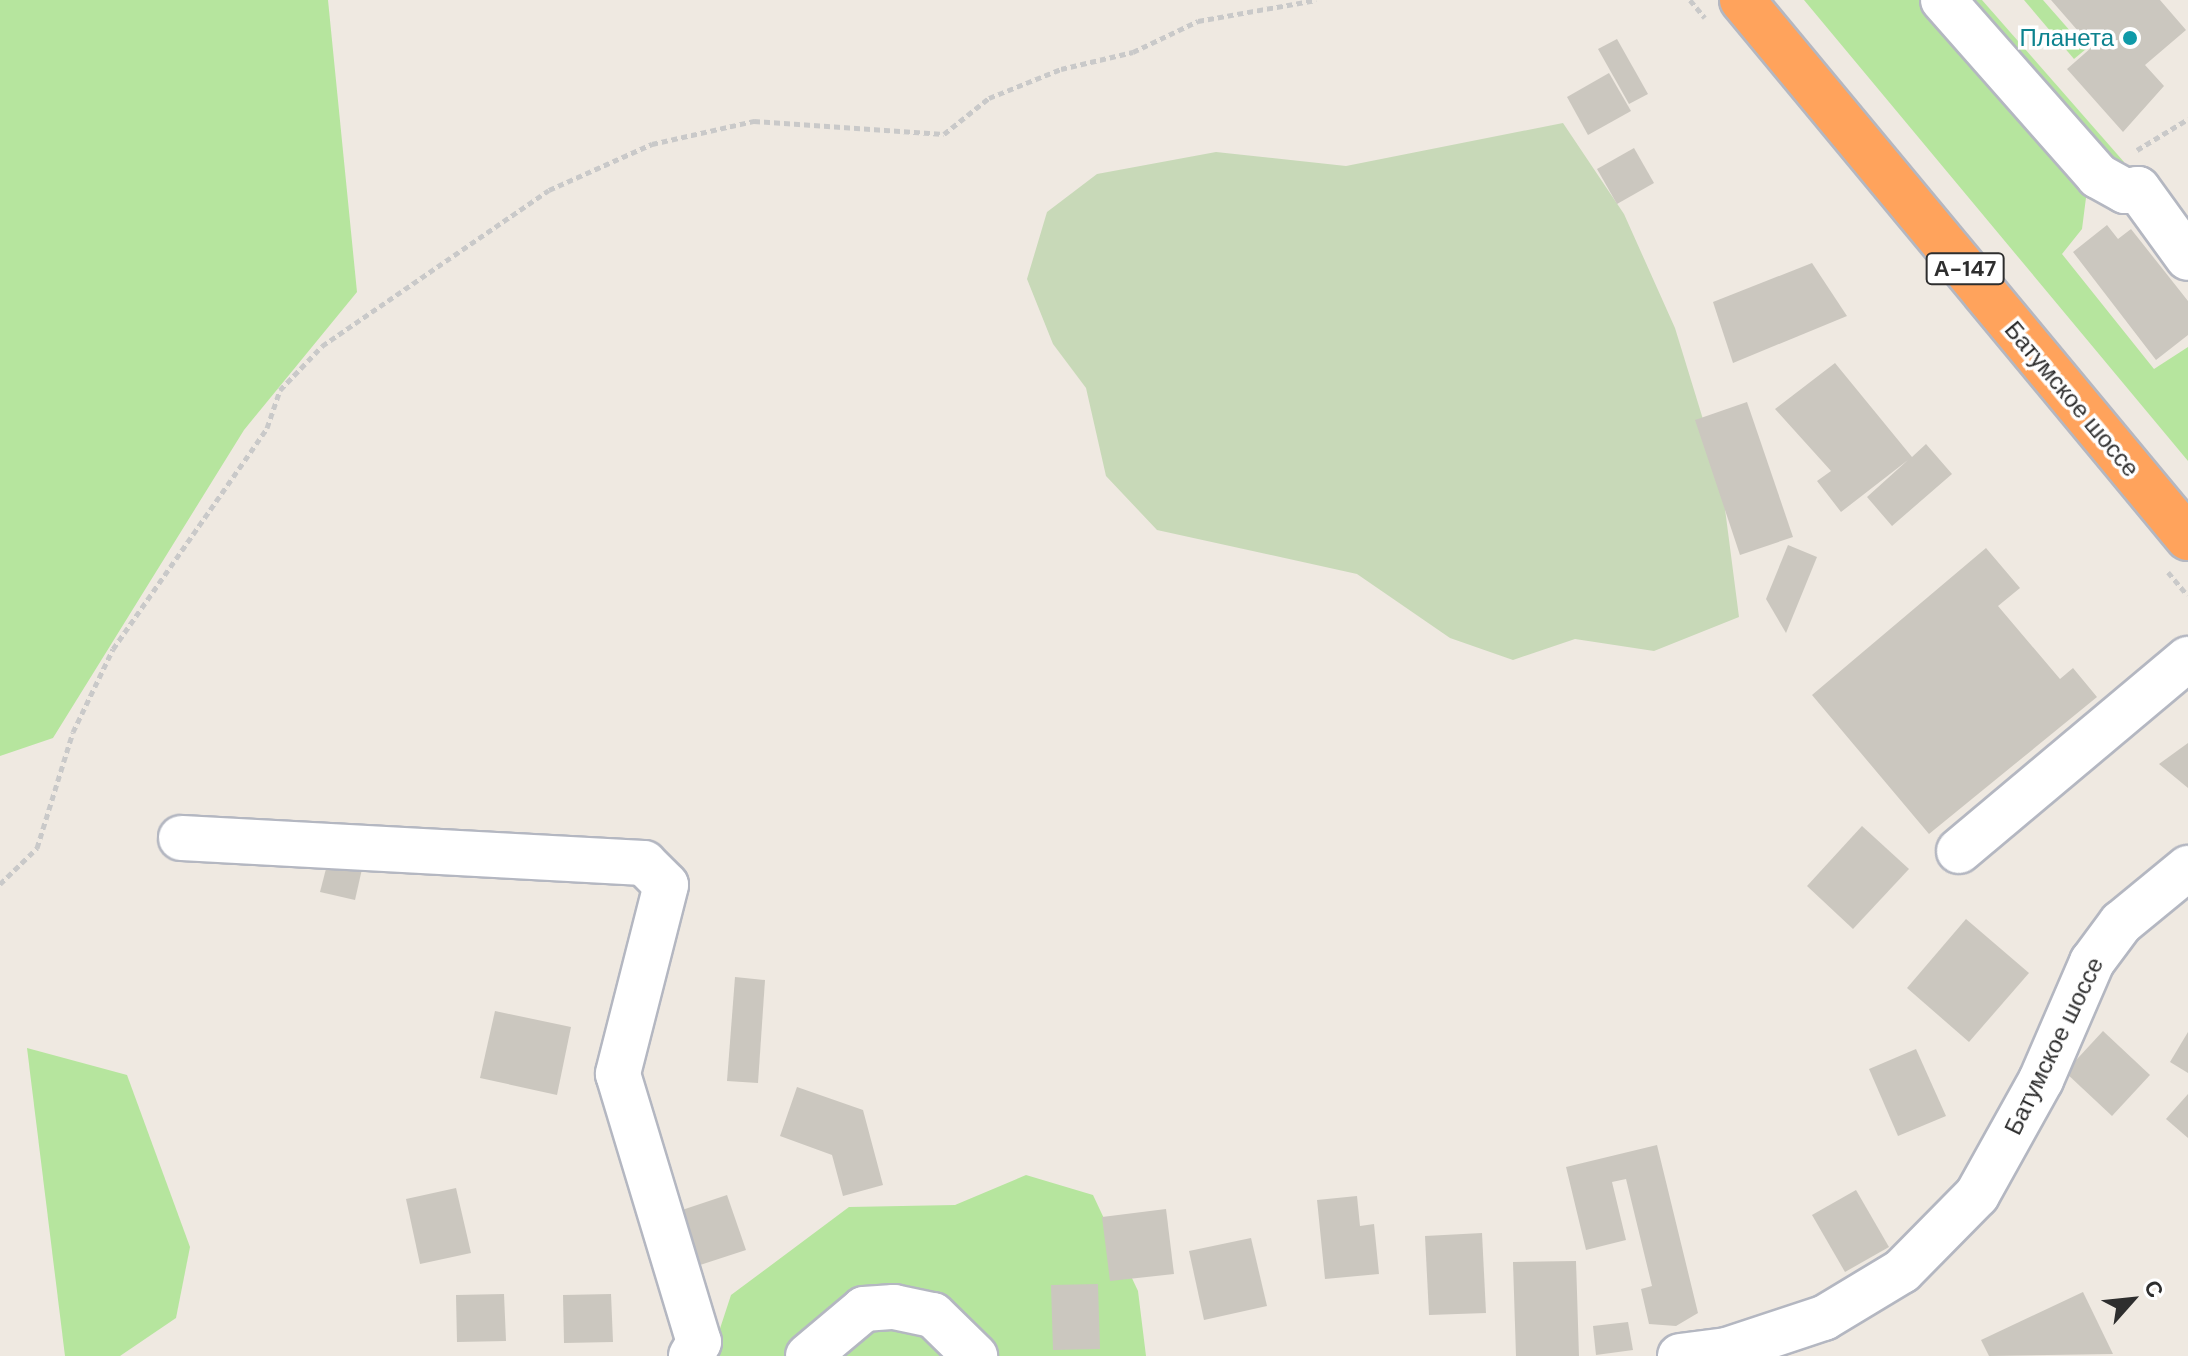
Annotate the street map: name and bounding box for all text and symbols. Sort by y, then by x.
place label: Планета [2020,24,2114,52]
marker: Планета [2121,29,2139,47]
road number: А-147 [1925,251,2005,287]
street label: Батумское шоссе [1999,315,2145,483]
street label: Батумское шоссе [1999,953,2109,1139]
north arrow [2092,1260,2172,1340]
text: С [2137,1275,2170,1303]

